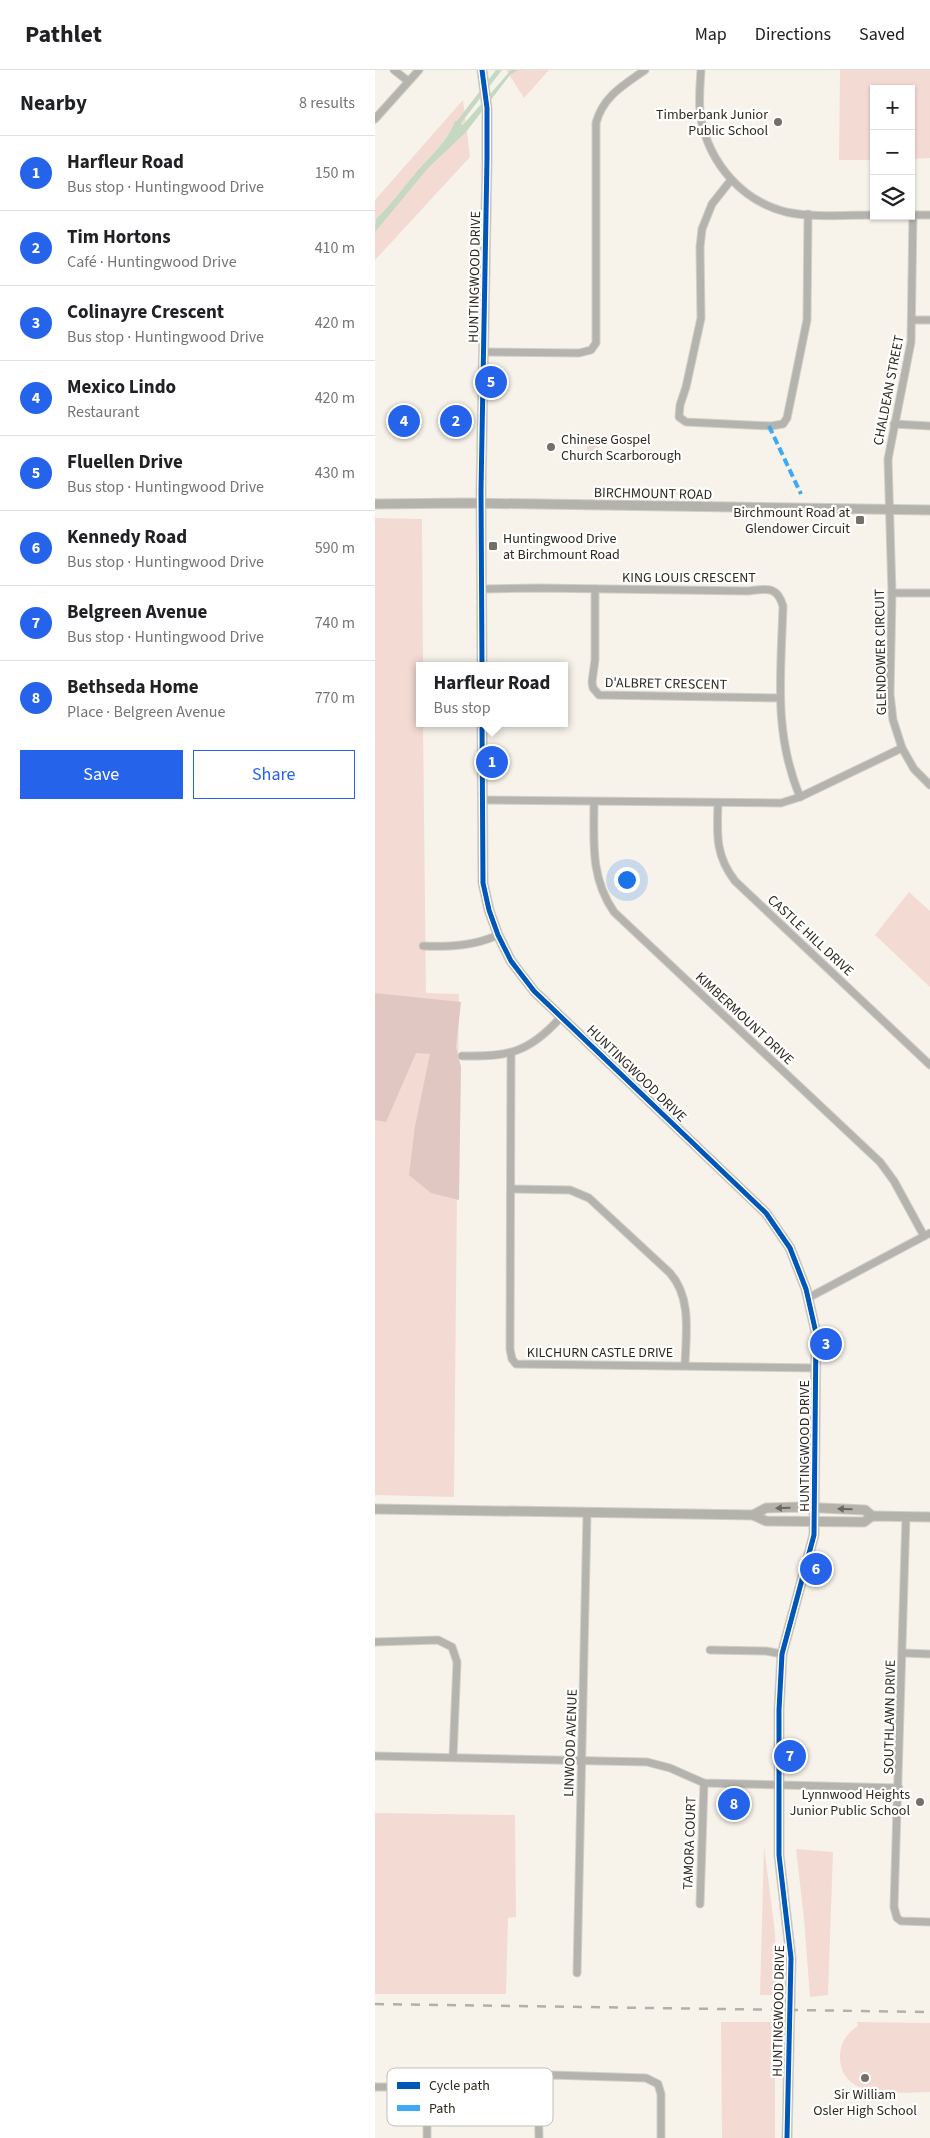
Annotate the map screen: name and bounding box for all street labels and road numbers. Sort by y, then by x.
street label: HUNTINGWOOD DRIVE [464,211,486,343]
street label: CHALDEAN STREET [868,333,910,447]
street label: BIRCHMOUNT ROAD [594,483,712,505]
street label: KING LOUIS CRESCENT [622,568,756,588]
street label: GLENDOWER CIRCUIT [870,588,892,715]
street label: D'ALBRET CRESCENT [605,673,728,695]
street label: CASTLE HILL DRIVE [763,890,858,981]
street label: KIMBERMOUNT DRIVE [691,968,798,1070]
street label: HUNTINGWOOD DRIVE [582,1021,691,1127]
street label: KILCHURN CASTLE DRIVE [527,1343,673,1363]
street label: HUNTINGWOOD DRIVE [795,1380,815,1512]
street label: SOUTHLAWN DRIVE [879,1660,901,1774]
street label: LINWOOD AVENUE [559,1689,583,1797]
street label: TAMORA COURT [678,1795,702,1890]
street label: HUNTINGWOOD DRIVE [768,1945,790,2077]

